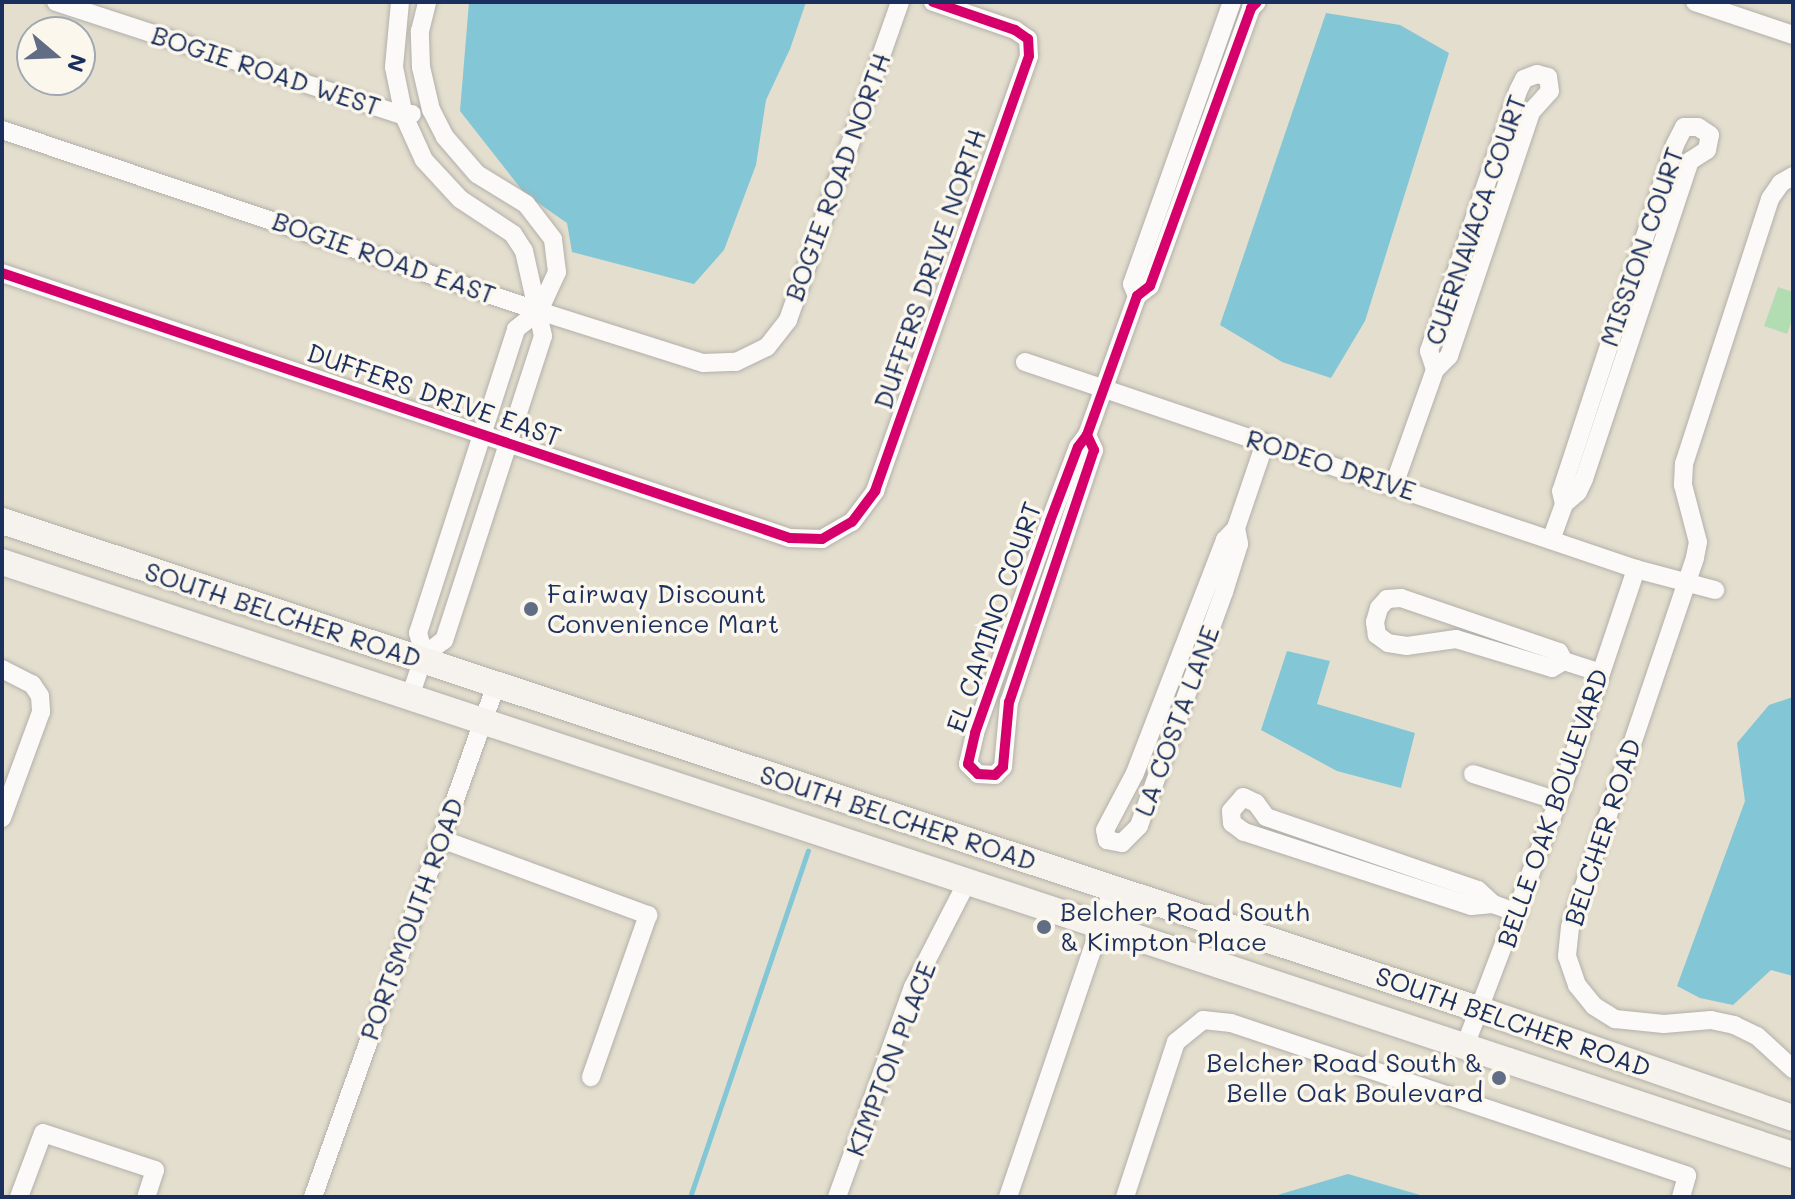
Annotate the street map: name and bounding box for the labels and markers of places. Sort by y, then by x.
place label: Fairway Discount Convenience Mart [547,578,779,640]
marker: Fairway Discount Convenience Mart [522,600,540,618]
place label: Belcher Road South & Kimpton Place [1060,896,1310,958]
marker: Belcher Road South & Kimpton Place [1035,918,1053,936]
place label: Belcher Road South & Belle Oak Boulevard [1206,1047,1483,1108]
marker: Belcher Road South & Belle Oak Boulevard [1490,1069,1508,1087]

